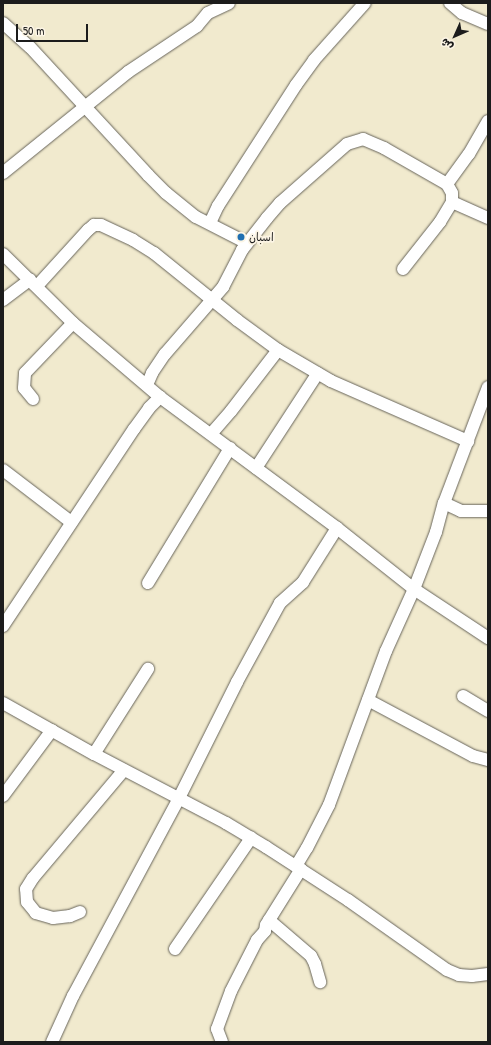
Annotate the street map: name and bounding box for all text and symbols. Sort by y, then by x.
scale bar [18,16,90,42]
north arrow [435,16,475,56]
text: 50 m [23,22,44,39]
text: ش [437,35,456,54]
place label: اسبان [249,230,274,244]
marker: اسبان [236,232,246,242]

